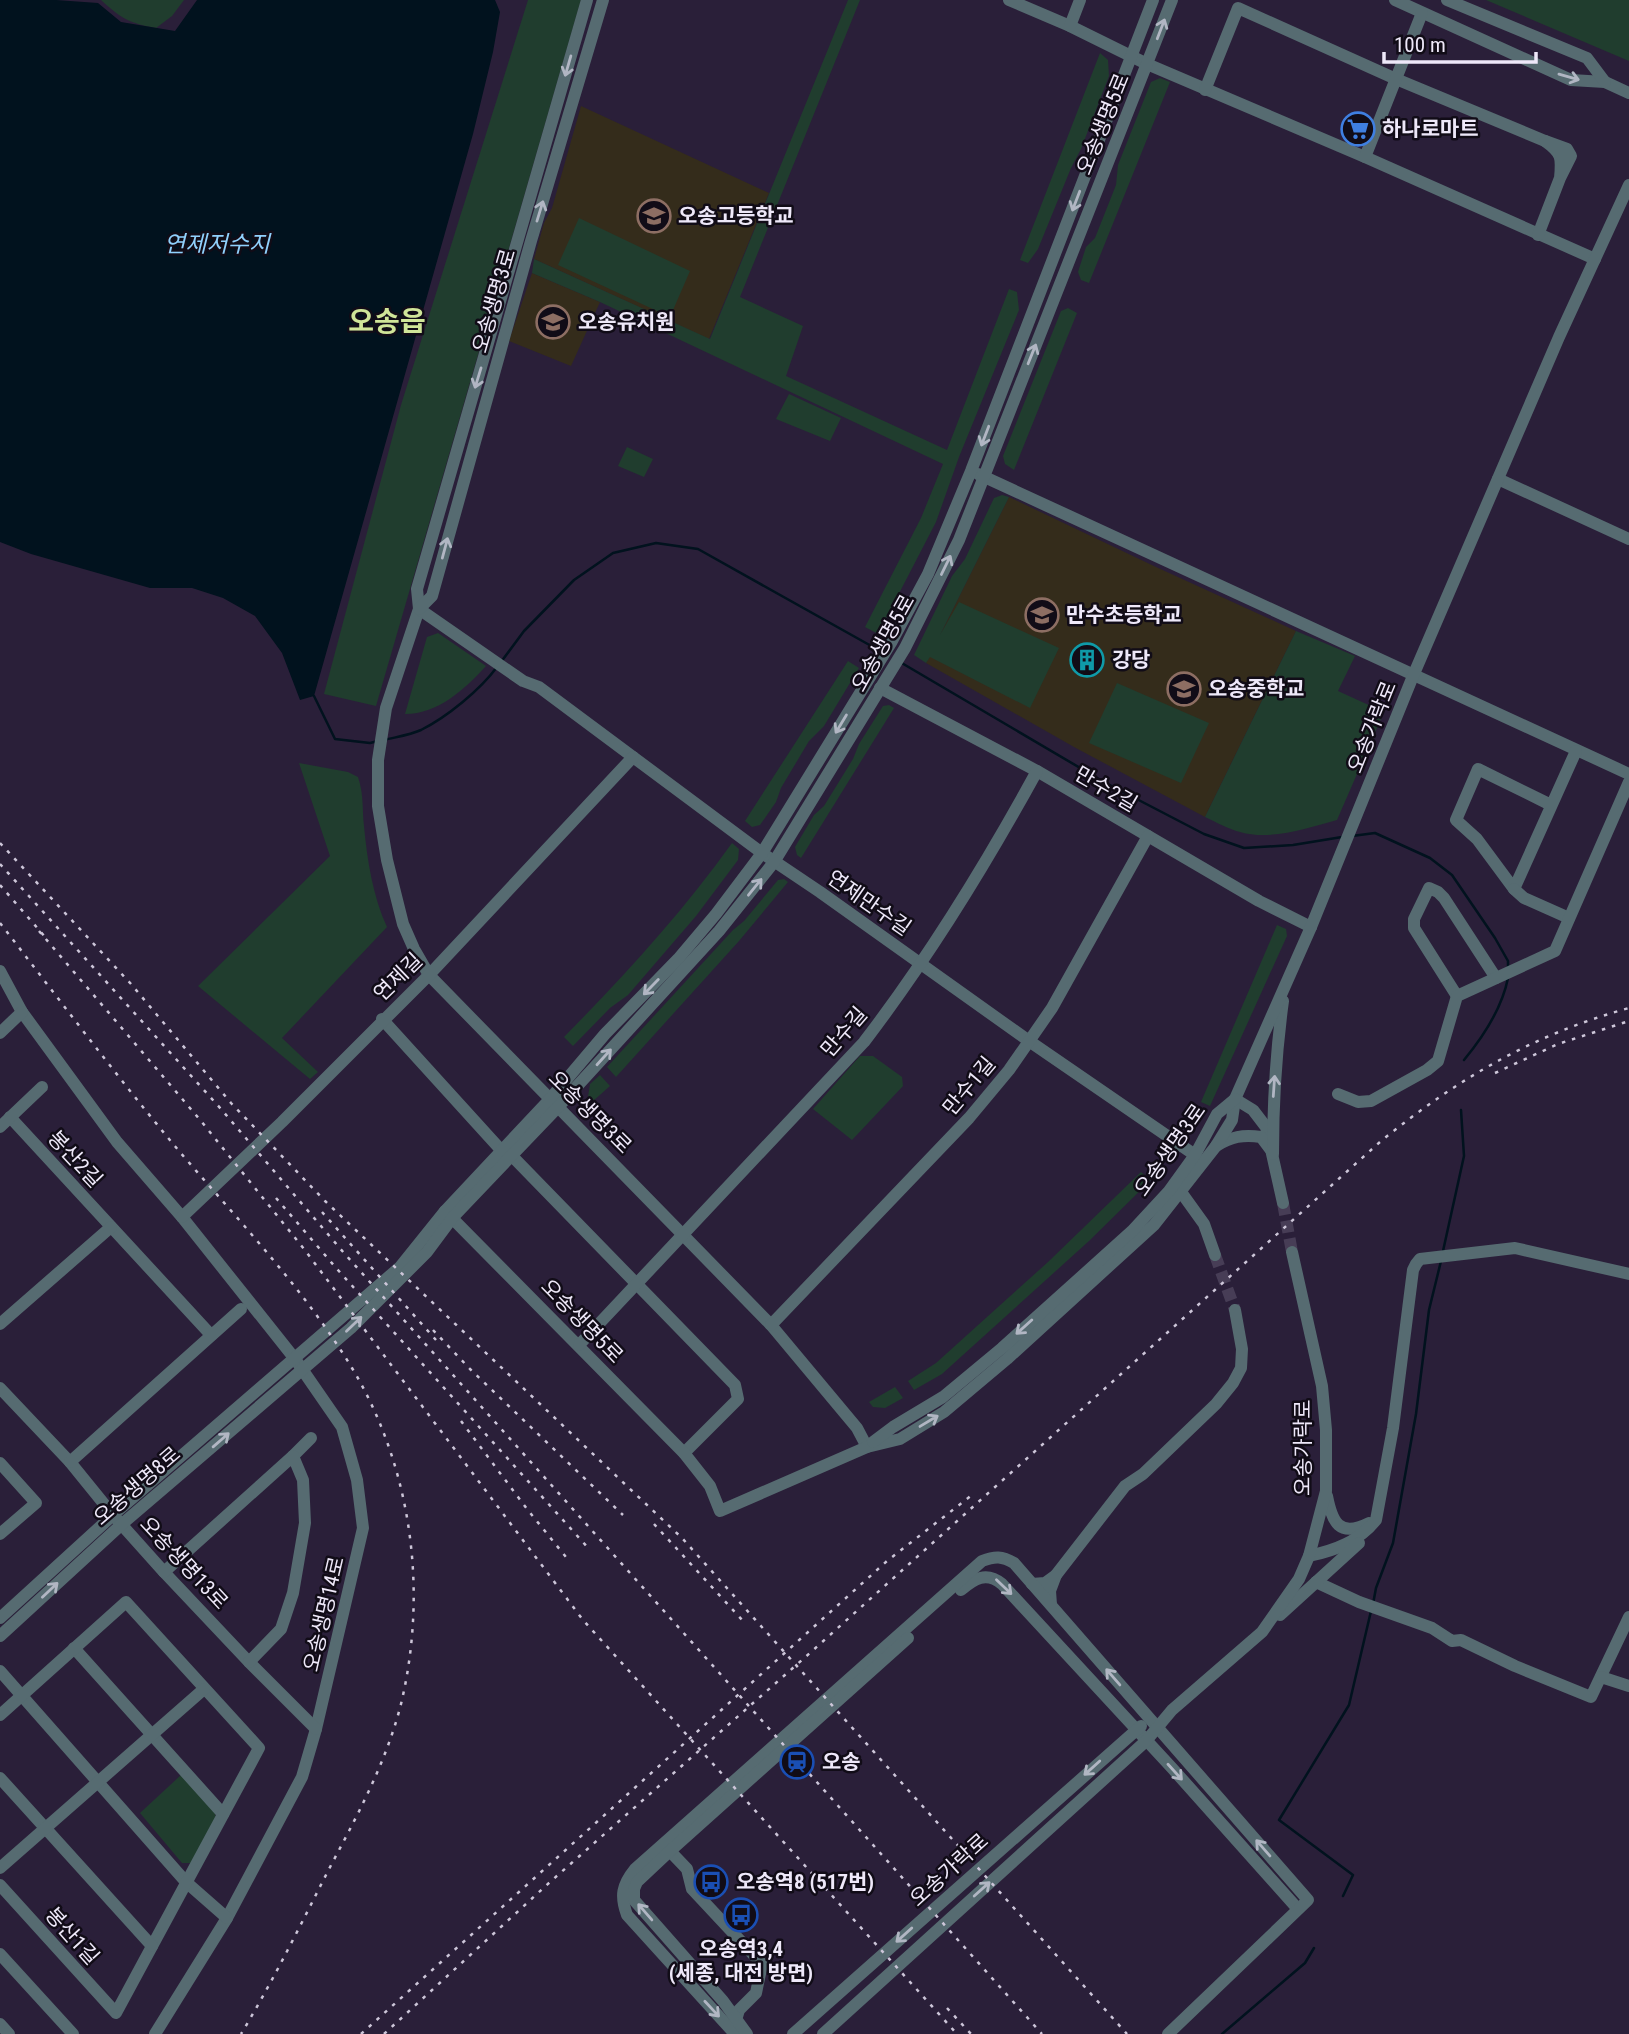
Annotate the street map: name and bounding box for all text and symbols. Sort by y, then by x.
one-way arrow [1155,19,1168,40]
scale bar [1384,21,1536,65]
text: 100 m [1394,33,1446,57]
one-way arrow [561,54,574,76]
street label: 오송생명5로 [1072,70,1134,178]
one-way arrow [1557,72,1579,85]
supermarket icon: 하나로마트 [1339,110,1377,148]
place label: 하나로마트 [1382,117,1479,141]
one-way arrow [1069,190,1082,211]
school or university icon: 오송고등학교 [635,197,673,235]
one-way arrow [534,200,547,222]
place label: 오송고등학교 [678,204,794,228]
water label: 연제저수지 [164,231,272,258]
street label: 오송생명3로 [468,246,520,356]
school or university icon: 오송유치원 [534,303,572,341]
district label: 오송읍 [348,305,426,338]
place label: 오송유치원 [578,310,675,334]
one-way arrow [1026,344,1039,366]
one-way arrow [470,367,483,389]
one-way arrow [978,424,990,446]
one-way arrow [439,537,452,559]
one-way arrow [940,555,954,576]
street label: 오송생명5로 [847,590,919,696]
school or university icon: 만수초등학교 [1023,596,1061,634]
place label: 만수초등학교 [1066,603,1182,627]
building icon: 강당 [1068,641,1106,679]
place label: 강당 [1112,648,1151,672]
school or university icon: 오송중학교 [1165,670,1203,708]
place label: 오송중학교 [1208,677,1305,701]
street label: 오송가락로 [1343,678,1401,776]
one-way arrow [833,714,847,734]
street label: 만수2길 [1070,762,1142,816]
street label: 연제만수길 [823,865,915,941]
one-way arrow [747,878,762,896]
street label: 연제길 [369,948,427,1006]
one-way arrow [642,979,659,996]
street label: 만수길 [816,1002,872,1062]
one-way arrow [595,1049,612,1066]
street label: 만수1길 [938,1052,1000,1120]
street label: 오송생명3로 [544,1066,636,1158]
one-way arrow [1268,1075,1281,1097]
street label: 오송생명3로 [1129,1099,1211,1201]
street label: 봉산2길 [43,1126,107,1192]
street label: 오송생명5로 [536,1274,628,1368]
one-way arrow [345,1316,363,1332]
one-way arrow [1016,1319,1033,1336]
street label: 오송가락로 [1291,1400,1315,1496]
one-way arrow [919,1414,939,1428]
one-way arrow [211,1432,229,1448]
street label: 오송생명8로 [89,1442,185,1530]
street label: 오송생명13로 [135,1512,233,1614]
street label: 오송생명14로 [299,1554,349,1674]
one-way arrow [995,1579,1012,1596]
one-way arrow [41,1582,58,1599]
one-way arrow [1105,1669,1122,1686]
station icon: 오송 [778,1743,816,1781]
place label: 오송 [822,1750,861,1774]
one-way arrow [1083,1760,1101,1776]
one-way arrow [1167,1763,1183,1781]
street label: 오송가락로 [905,1829,993,1911]
one-way arrow [1255,1839,1271,1857]
bus stop icon: 오송역8 (517번) [692,1863,730,1901]
place label: 오송역8 (517번) [736,1870,874,1894]
one-way arrow [973,1881,990,1898]
bus stop icon: 오송역3,4 (세종, 대전 방면) [722,1896,760,1934]
street label: 봉산1길 [40,1903,104,1969]
one-way arrow [636,1904,653,1921]
one-way arrow [895,1927,913,1943]
place label: 오송역3,4 (세종, 대전 방면) [669,1937,813,1985]
one-way arrow [704,2000,720,2018]

